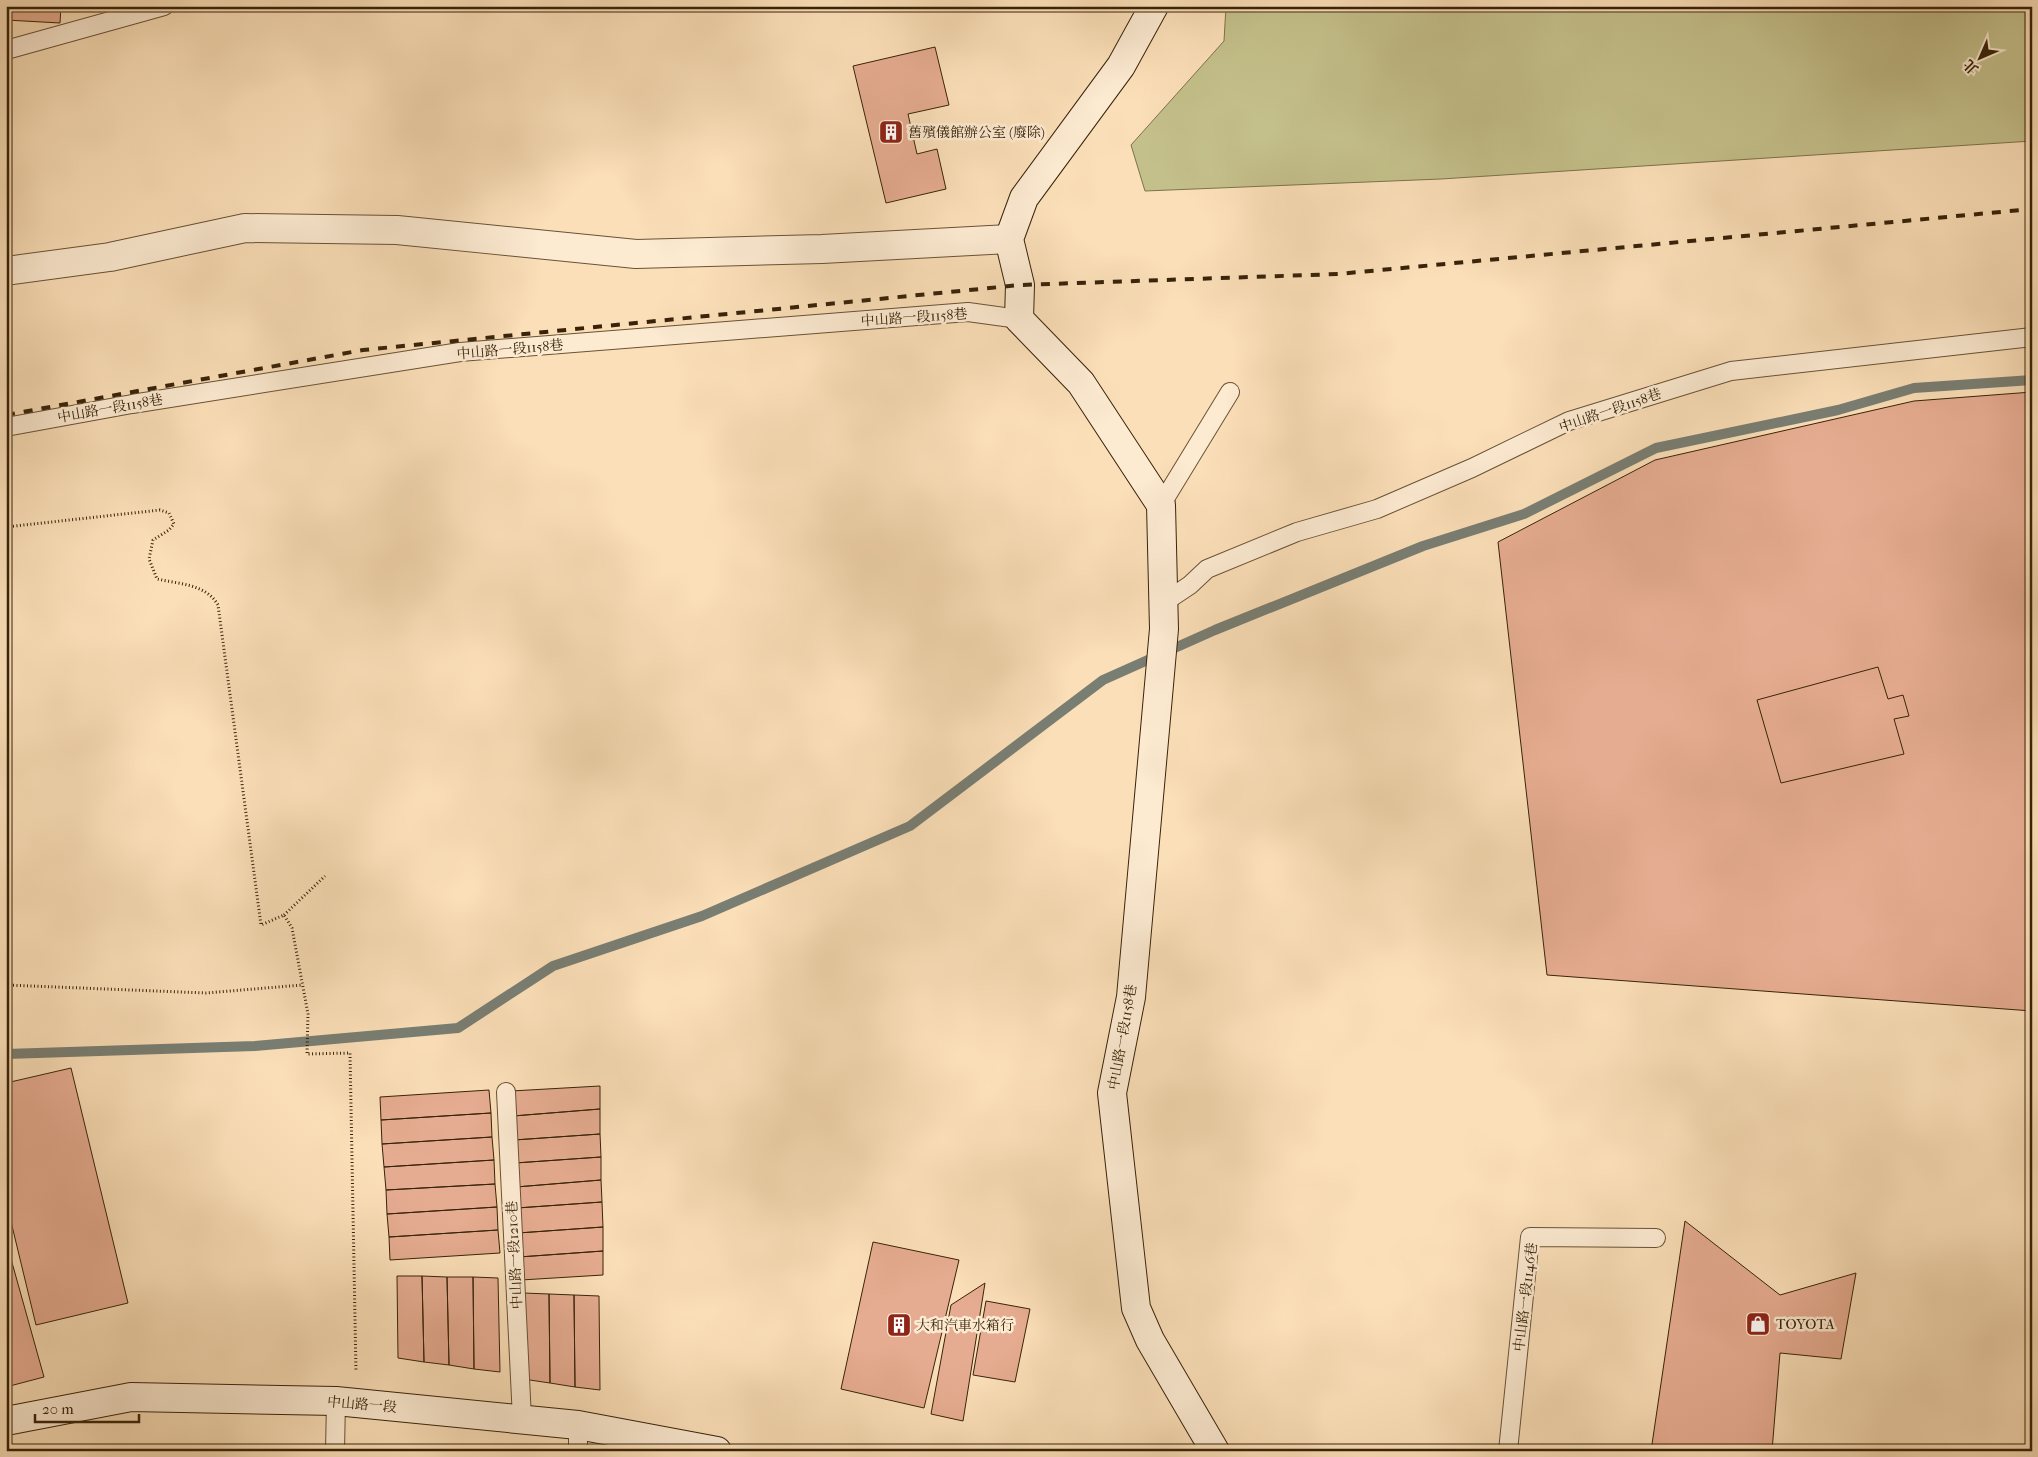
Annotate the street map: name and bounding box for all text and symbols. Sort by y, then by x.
north arrow [1956,32,2006,82]
text: 北 [1960,56,1982,78]
building icon: 舊殯儀館辦公室 (廢除) [878,119,904,145]
place label: 舊殯儀館辦公室 (廢除) [908,124,1045,141]
street label: 中山路一段1158巷 [860,305,968,330]
street label: 中山路一段1158巷 [456,336,564,363]
street label: 中山路一段1158巷 [1557,385,1664,436]
street label: 中山路一段1158巷 [56,391,164,426]
street label: 中山路一段1158巷 [1105,983,1140,1091]
street label: 中山路一段1210巷 [503,1200,526,1310]
street label: 中山路一段1146巷 [1510,1242,1541,1353]
shop icon: TOYOTA [1745,1311,1771,1337]
building icon: 大和汽車水箱行 [886,1312,912,1338]
place label: TOYOTA [1776,1316,1836,1333]
place label: 大和汽車水箱行 [916,1317,1014,1334]
scale bar [35,1392,139,1424]
street label: 中山路一段 [326,1393,398,1416]
text: 20 m [42,1400,74,1418]

